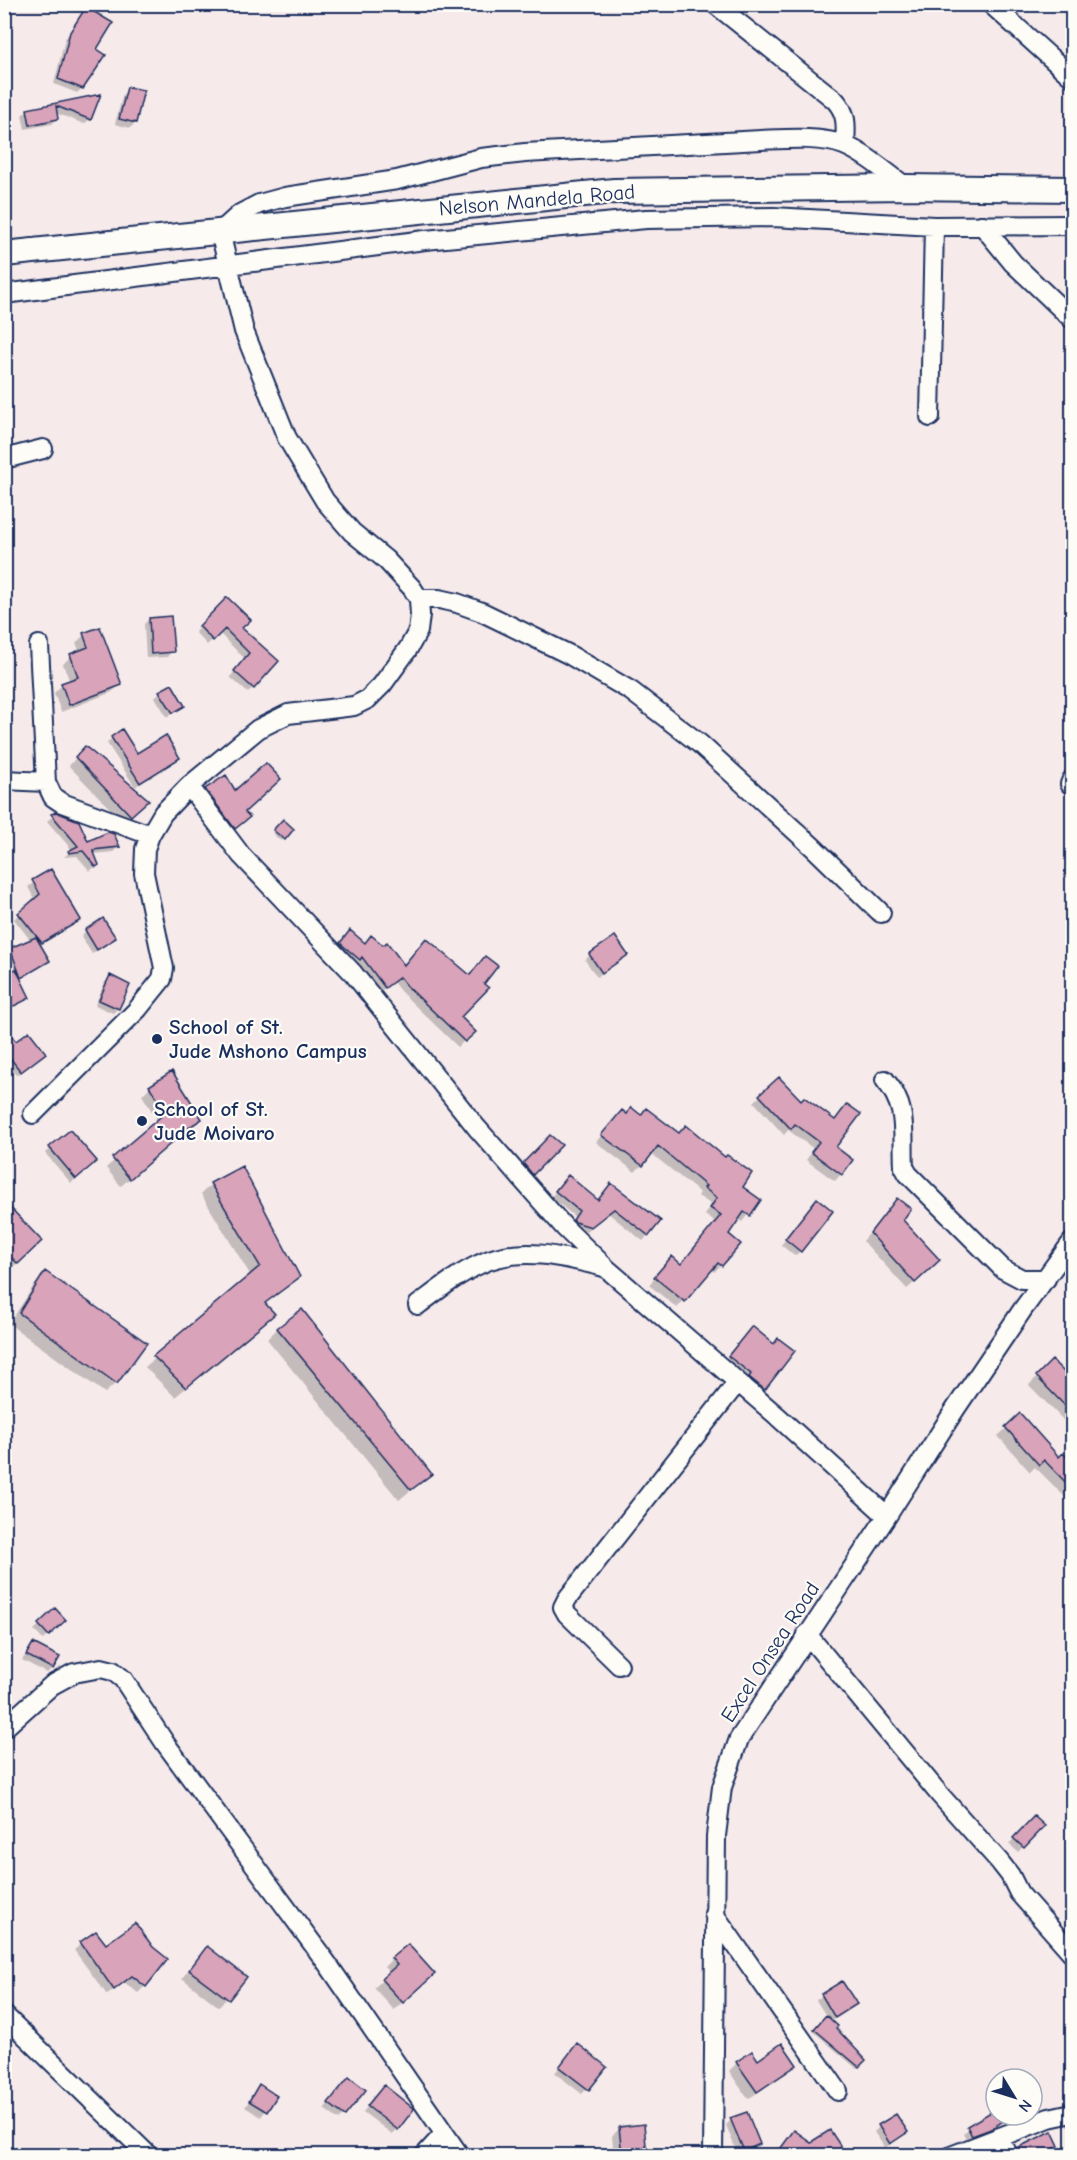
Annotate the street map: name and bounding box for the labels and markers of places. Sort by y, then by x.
place label: School of St. Jude Mshono Campus [169,1015,367,1063]
marker: School of St. Jude Mshono Campus [150,1032,164,1046]
place label: School of St. Jude Moivaro [154,1097,275,1145]
marker: School of St. Jude Moivaro [135,1114,149,1128]

